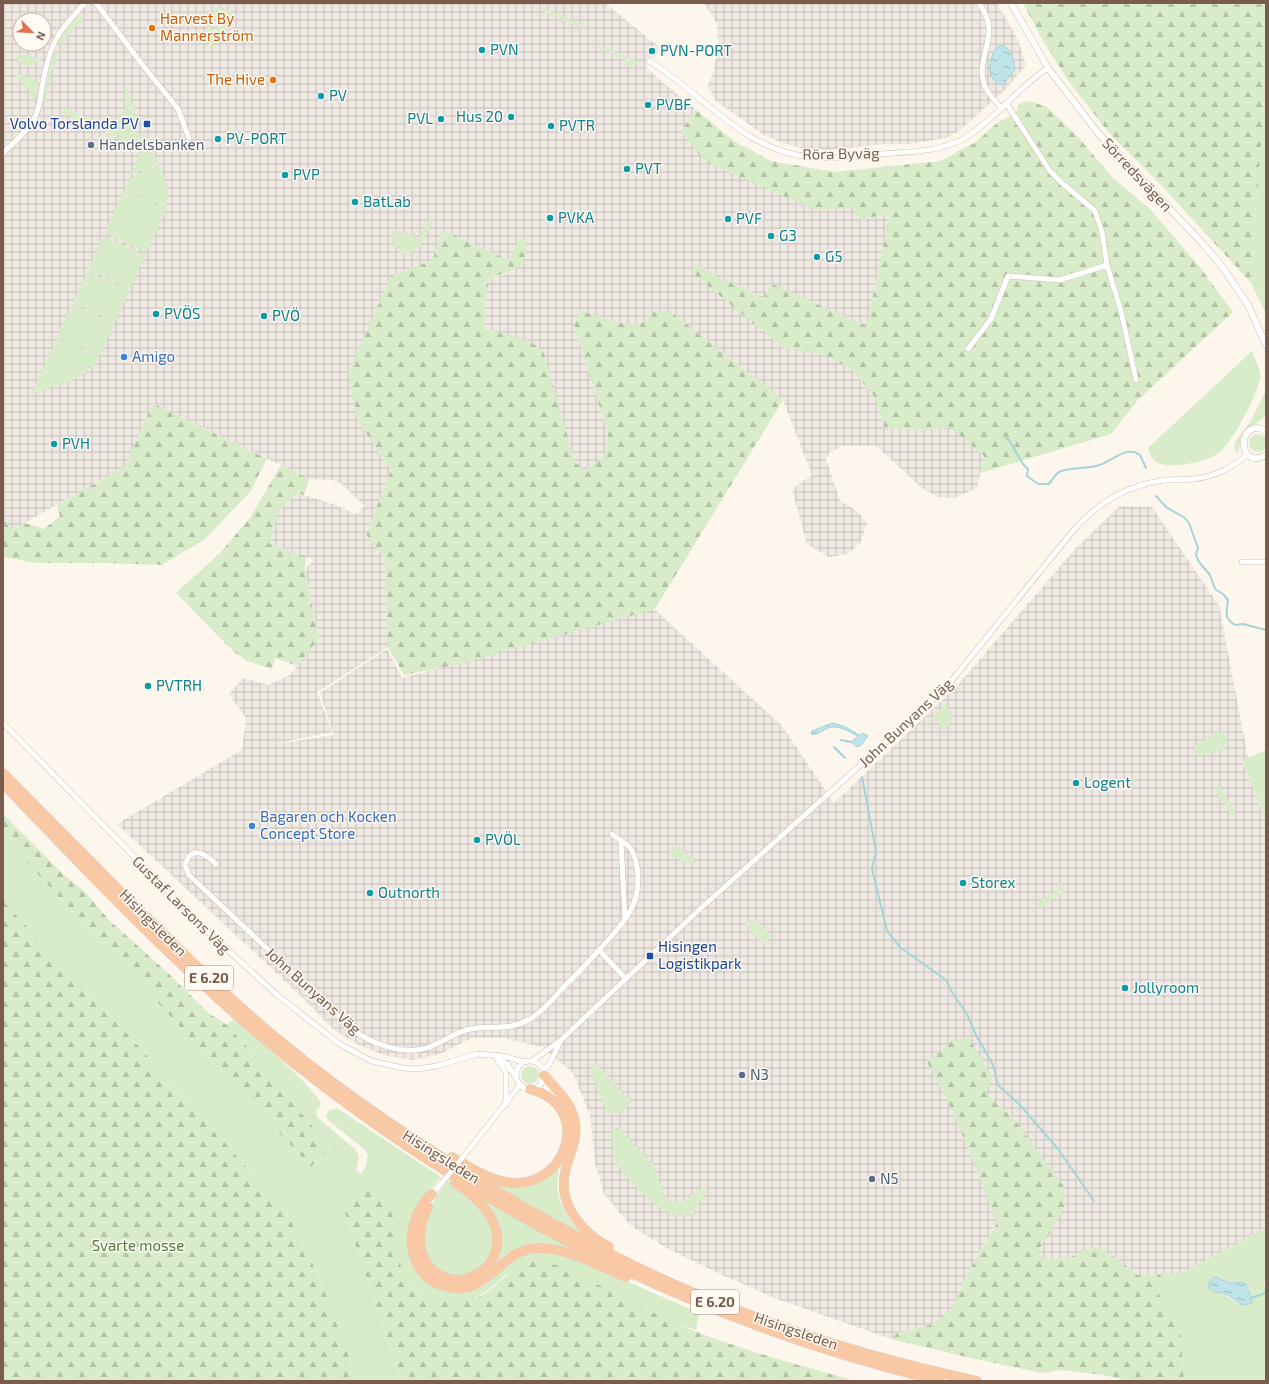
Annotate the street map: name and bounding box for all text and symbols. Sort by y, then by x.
place label: Harvest By Mannerström [160,9,254,44]
north arrow [12,12,52,52]
marker: Harvest By Mannerström [147,23,157,33]
text: N [34,30,49,43]
place label: PVN [490,40,519,58]
place label: PVN-PORT [660,41,732,59]
marker: PVN [477,45,487,55]
marker: PVN-PORT [647,46,657,56]
place label: The Hive [207,70,265,88]
marker: The Hive [268,75,278,85]
place label: PV [329,86,347,104]
marker: PV [316,91,326,101]
place label: PVBF [656,95,691,113]
marker: PVBF [643,100,653,110]
place label: Hus 20 [456,107,503,125]
place label: PVL [407,109,433,127]
marker: Hus 20 [506,112,516,122]
place label: Volvo Torslanda PV [10,114,139,132]
marker: PVL [436,114,446,124]
place label: PVTR [559,116,595,134]
marker: Volvo Torslanda PV [142,119,152,129]
marker: PVTR [546,121,556,131]
place label: PV-PORT [226,129,287,147]
marker: PV-PORT [213,134,223,144]
street label: Sörredsvägen [1099,134,1176,215]
place label: Handelsbanken [99,135,204,153]
marker: Handelsbanken [86,140,96,150]
street label: Röra Byväg [802,143,880,163]
place label: PVT [635,159,662,177]
marker: PVT [622,164,632,174]
place label: PVP [293,165,320,183]
marker: PVP [280,170,290,180]
place label: BatLab [363,192,411,210]
marker: BatLab [350,197,360,207]
place label: PVKA [558,208,595,226]
place label: PVF [736,209,762,227]
marker: PVKA [545,213,555,223]
marker: PVF [723,214,733,224]
place label: G3 [779,226,797,244]
marker: G3 [766,231,776,241]
place label: G5 [825,247,842,265]
marker: G5 [812,252,822,262]
place label: PVÖS [164,304,200,322]
place label: PVÖ [272,306,300,324]
marker: PVÖS [151,309,161,319]
marker: PVÖ [259,311,269,321]
place label: Amigo [132,347,175,365]
marker: Amigo [119,352,129,362]
place label: PVH [62,434,90,452]
marker: PVH [49,439,59,449]
street label: John Bunyans Väg [855,674,956,770]
place label: PVTRH [156,676,202,694]
marker: PVTRH [143,681,153,691]
place label: Logent [1084,773,1131,791]
marker: Logent [1071,778,1081,788]
place label: Bagaren och Kocken Concept Store [260,807,397,842]
marker: Bagaren och Kocken Concept Store [247,821,257,831]
place label: PVÖL [485,830,521,848]
marker: PVÖL [472,835,482,845]
street label: Gustaf Larsons Väg [129,852,235,957]
place label: Storex [971,873,1015,891]
marker: Storex [958,878,968,888]
place label: Outnorth [378,883,440,901]
street label: Hisingsleden [116,885,191,960]
marker: Outnorth [365,888,375,898]
place label: Hisingen Logistikpark [658,937,742,972]
street label: John Bunyans Väg [262,943,365,1038]
marker: Hisingen Logistikpark [645,951,655,961]
road number: E 6.20 [185,966,233,990]
place label: Jollyroom [1133,978,1199,996]
marker: Jollyroom [1120,983,1130,993]
place label: N3 [750,1065,769,1083]
marker: N3 [737,1070,747,1080]
street label: Hisingsleden [400,1125,483,1187]
place label: N5 [880,1169,899,1187]
marker: N5 [867,1174,877,1184]
park label: Svarte mosse [92,1236,184,1254]
road number: E 6.20 [691,1290,739,1314]
street label: Hisingsleden [752,1307,841,1353]

